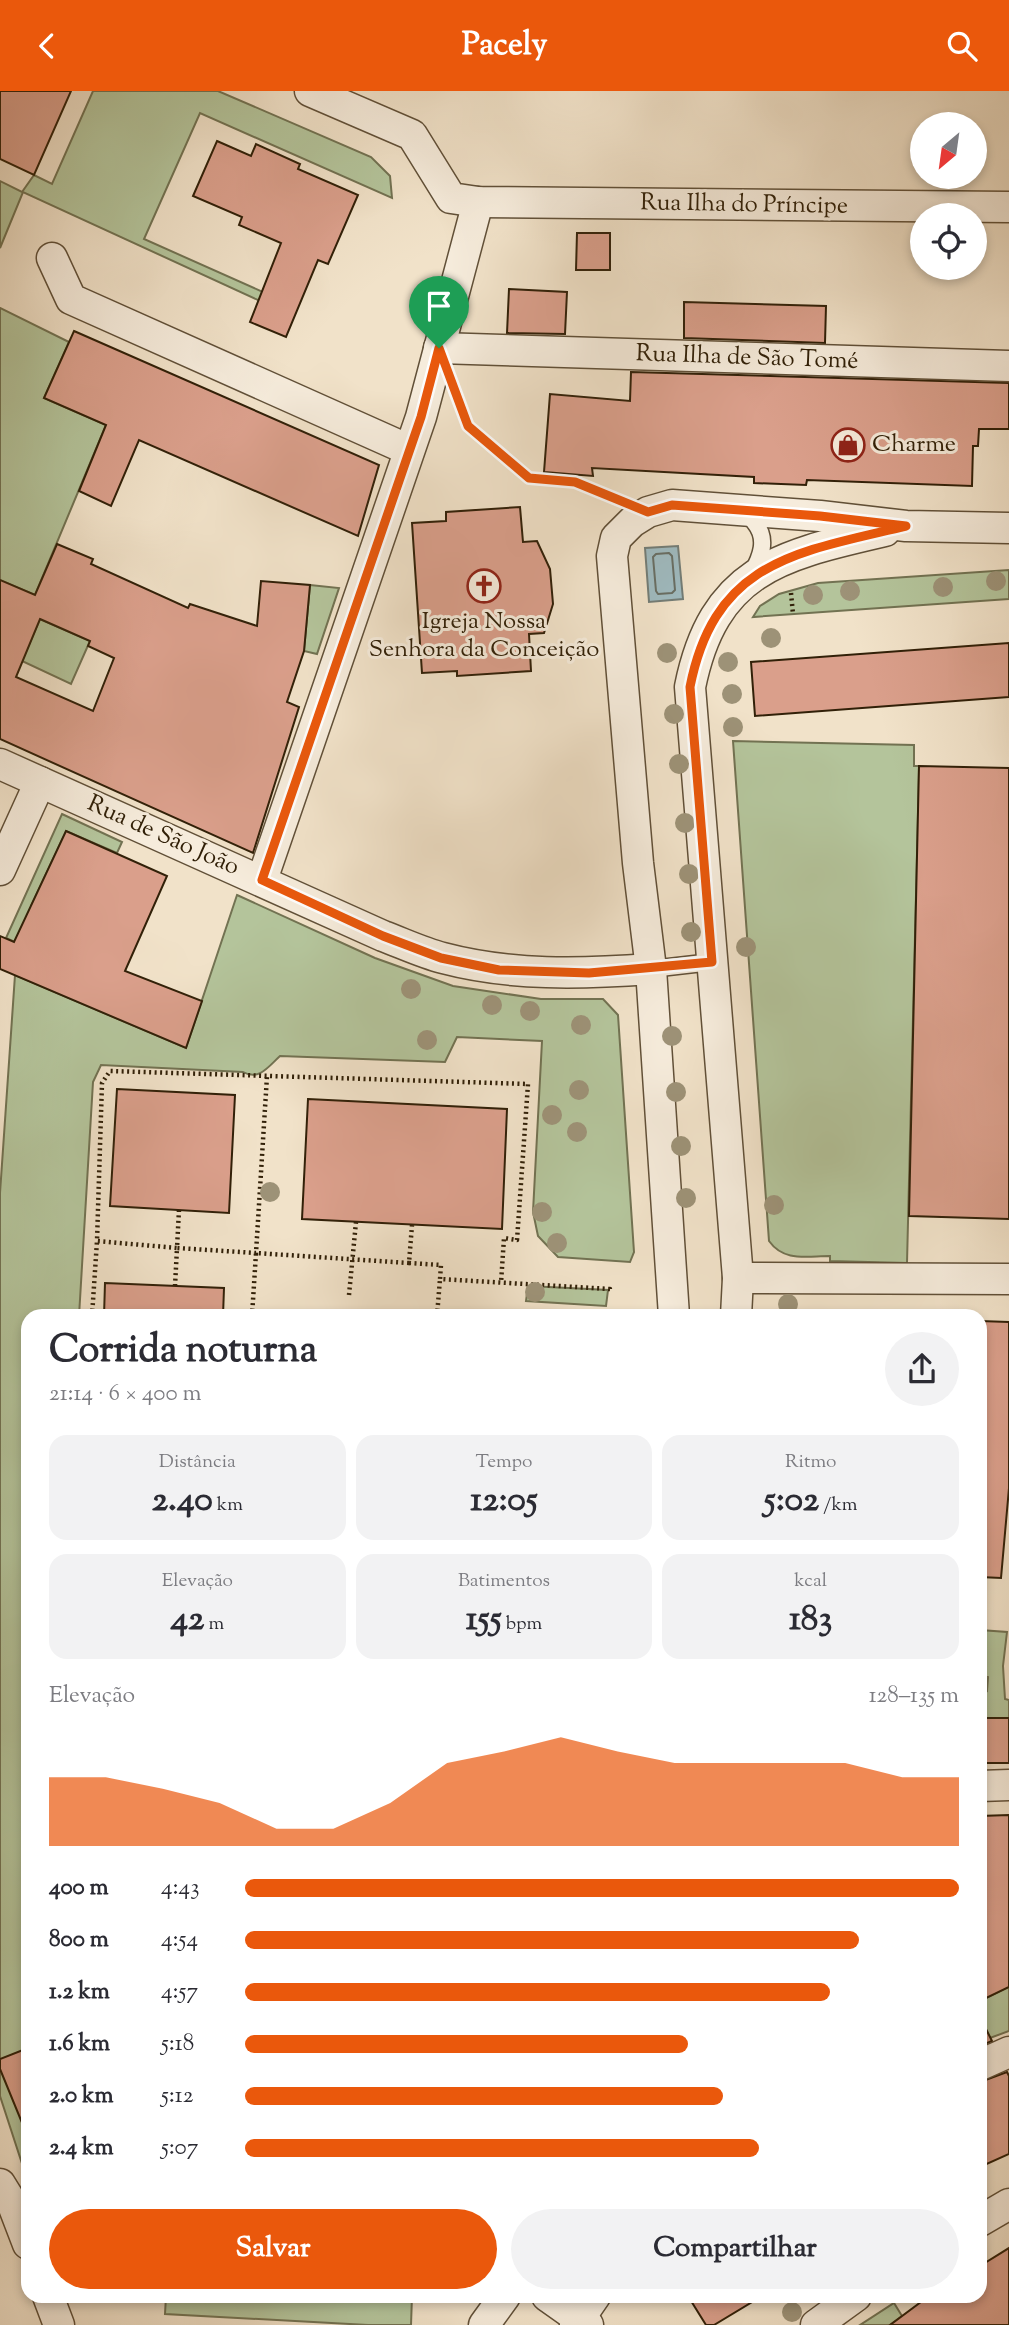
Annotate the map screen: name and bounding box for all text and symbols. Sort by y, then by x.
text: Pacely [462,23,547,69]
icon: back [28,27,66,65]
icon: search [943,27,981,65]
north arrow [910,112,987,189]
map controls [910,112,987,280]
street label: Rua Ilha do Príncipe [640,186,848,224]
button: locate [910,203,987,280]
pin [409,276,469,348]
icon: arrive [420,287,458,325]
street label: Rua Ilha de São Tomé [635,337,859,379]
shop icon: Charme [829,426,867,464]
place label: Charme [872,428,956,462]
church icon: Igreja Nossa Senhora da Conceição [465,567,503,605]
place label: Igreja Nossa Senhora da Conceição [369,605,599,667]
street label: Rua de São João [81,787,245,885]
text: Corrida noturna [49,1325,317,1379]
button: share [885,1332,959,1406]
text: 21:14 · 6 × 400 m [49,1378,202,1411]
text: Distância [159,1449,236,1476]
text: Tempo [475,1449,533,1476]
text: Ritmo [785,1449,836,1476]
text: 2.40 [152,1476,213,1527]
text: 12:05 [470,1476,538,1527]
text: 5:02 [764,1476,819,1527]
text: km [213,1492,243,1519]
text: /km [819,1492,857,1519]
text: Elevação [162,1568,233,1595]
text: Batimentos [458,1568,550,1595]
text: kcal [794,1568,827,1595]
text: 42 [170,1595,204,1646]
text: 155 [466,1595,502,1646]
text: 183 [789,1595,832,1646]
text: m [204,1611,224,1638]
text: bpm [502,1611,542,1638]
text: Elevação [49,1680,135,1713]
text: 128–135 m [869,1680,959,1713]
text: 400 m [49,1872,109,1905]
text: 4:43 [161,1872,199,1905]
text: 800 m [49,1924,109,1957]
text: 4:54 [161,1924,198,1957]
text: 1.2 km [49,1976,110,2009]
text: 4:57 [161,1976,198,2009]
text: 1.6 km [49,2028,110,2061]
text: 5:18 [161,2028,194,2061]
text: 2.0 km [49,2080,114,2113]
text: 5:12 [161,2080,193,2113]
text: 2.4 km [49,2132,114,2165]
text: 5:07 [161,2132,198,2165]
button: Salvar [49,2209,497,2289]
button: Compartilhar [511,2209,959,2289]

